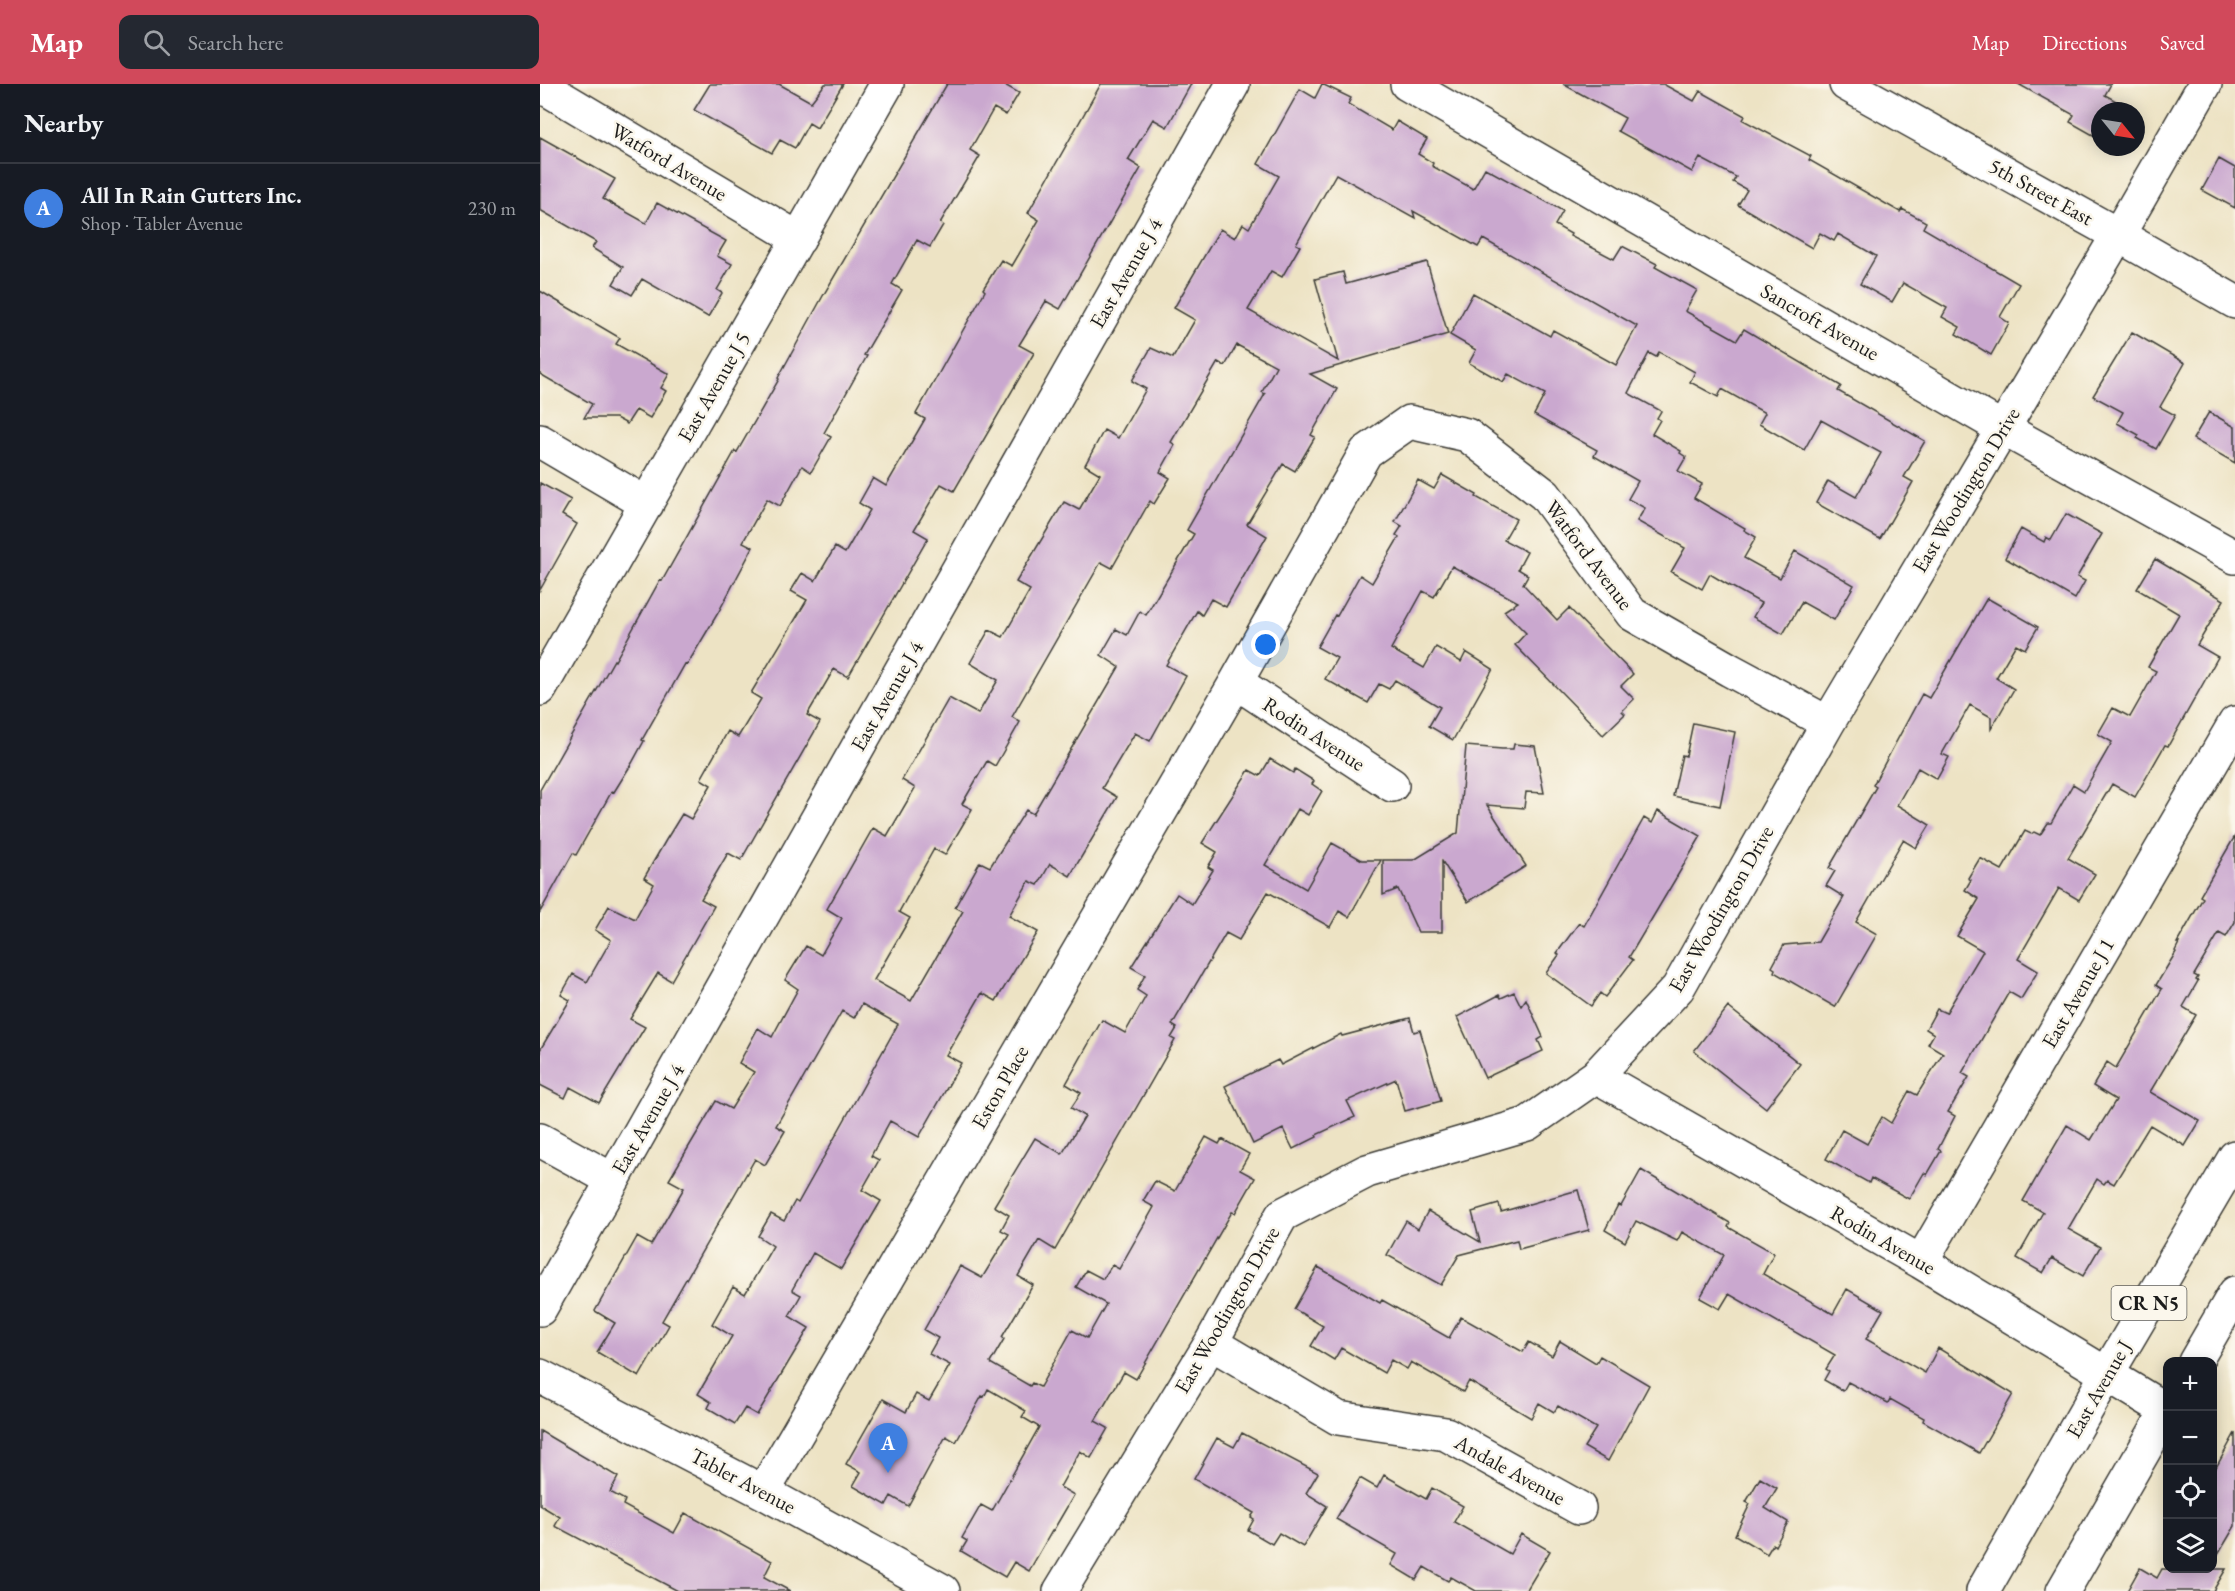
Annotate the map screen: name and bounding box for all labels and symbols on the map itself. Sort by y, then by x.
north arrow [2091,102,2145,156]
street label: Watford Avenue [606,116,732,207]
street label: 5th Street East [1984,152,2098,231]
street label: East Avenue J 4 [1083,212,1169,333]
street label: Sancroft Avenue [1756,277,1884,366]
street label: East Avenue J 5 [671,327,756,447]
street label: East Woodington Drive [1906,402,2026,577]
street label: Watford Avenue [1539,494,1640,615]
your location [1251,630,1280,659]
street label: East Avenue J 4 [844,635,930,756]
street label: Rodin Avenue [1258,690,1371,777]
street label: East Woodington Drive [1662,820,1779,997]
street label: East Avenue J 1 [2035,933,2120,1053]
street label: Eston Place [965,1040,1034,1133]
street label: East Avenue J 4 [605,1058,691,1179]
street label: Rodin Avenue [1826,1199,1941,1280]
street label: East Woodington Drive [1168,1221,1285,1398]
road number: CR N5 [2112,1286,2186,1320]
street label: East Avenue J [2060,1335,2137,1443]
pin: A [868,1424,908,1473]
street label: Andale Avenue [1449,1428,1570,1511]
street label: Tabler Avenue [686,1442,801,1520]

